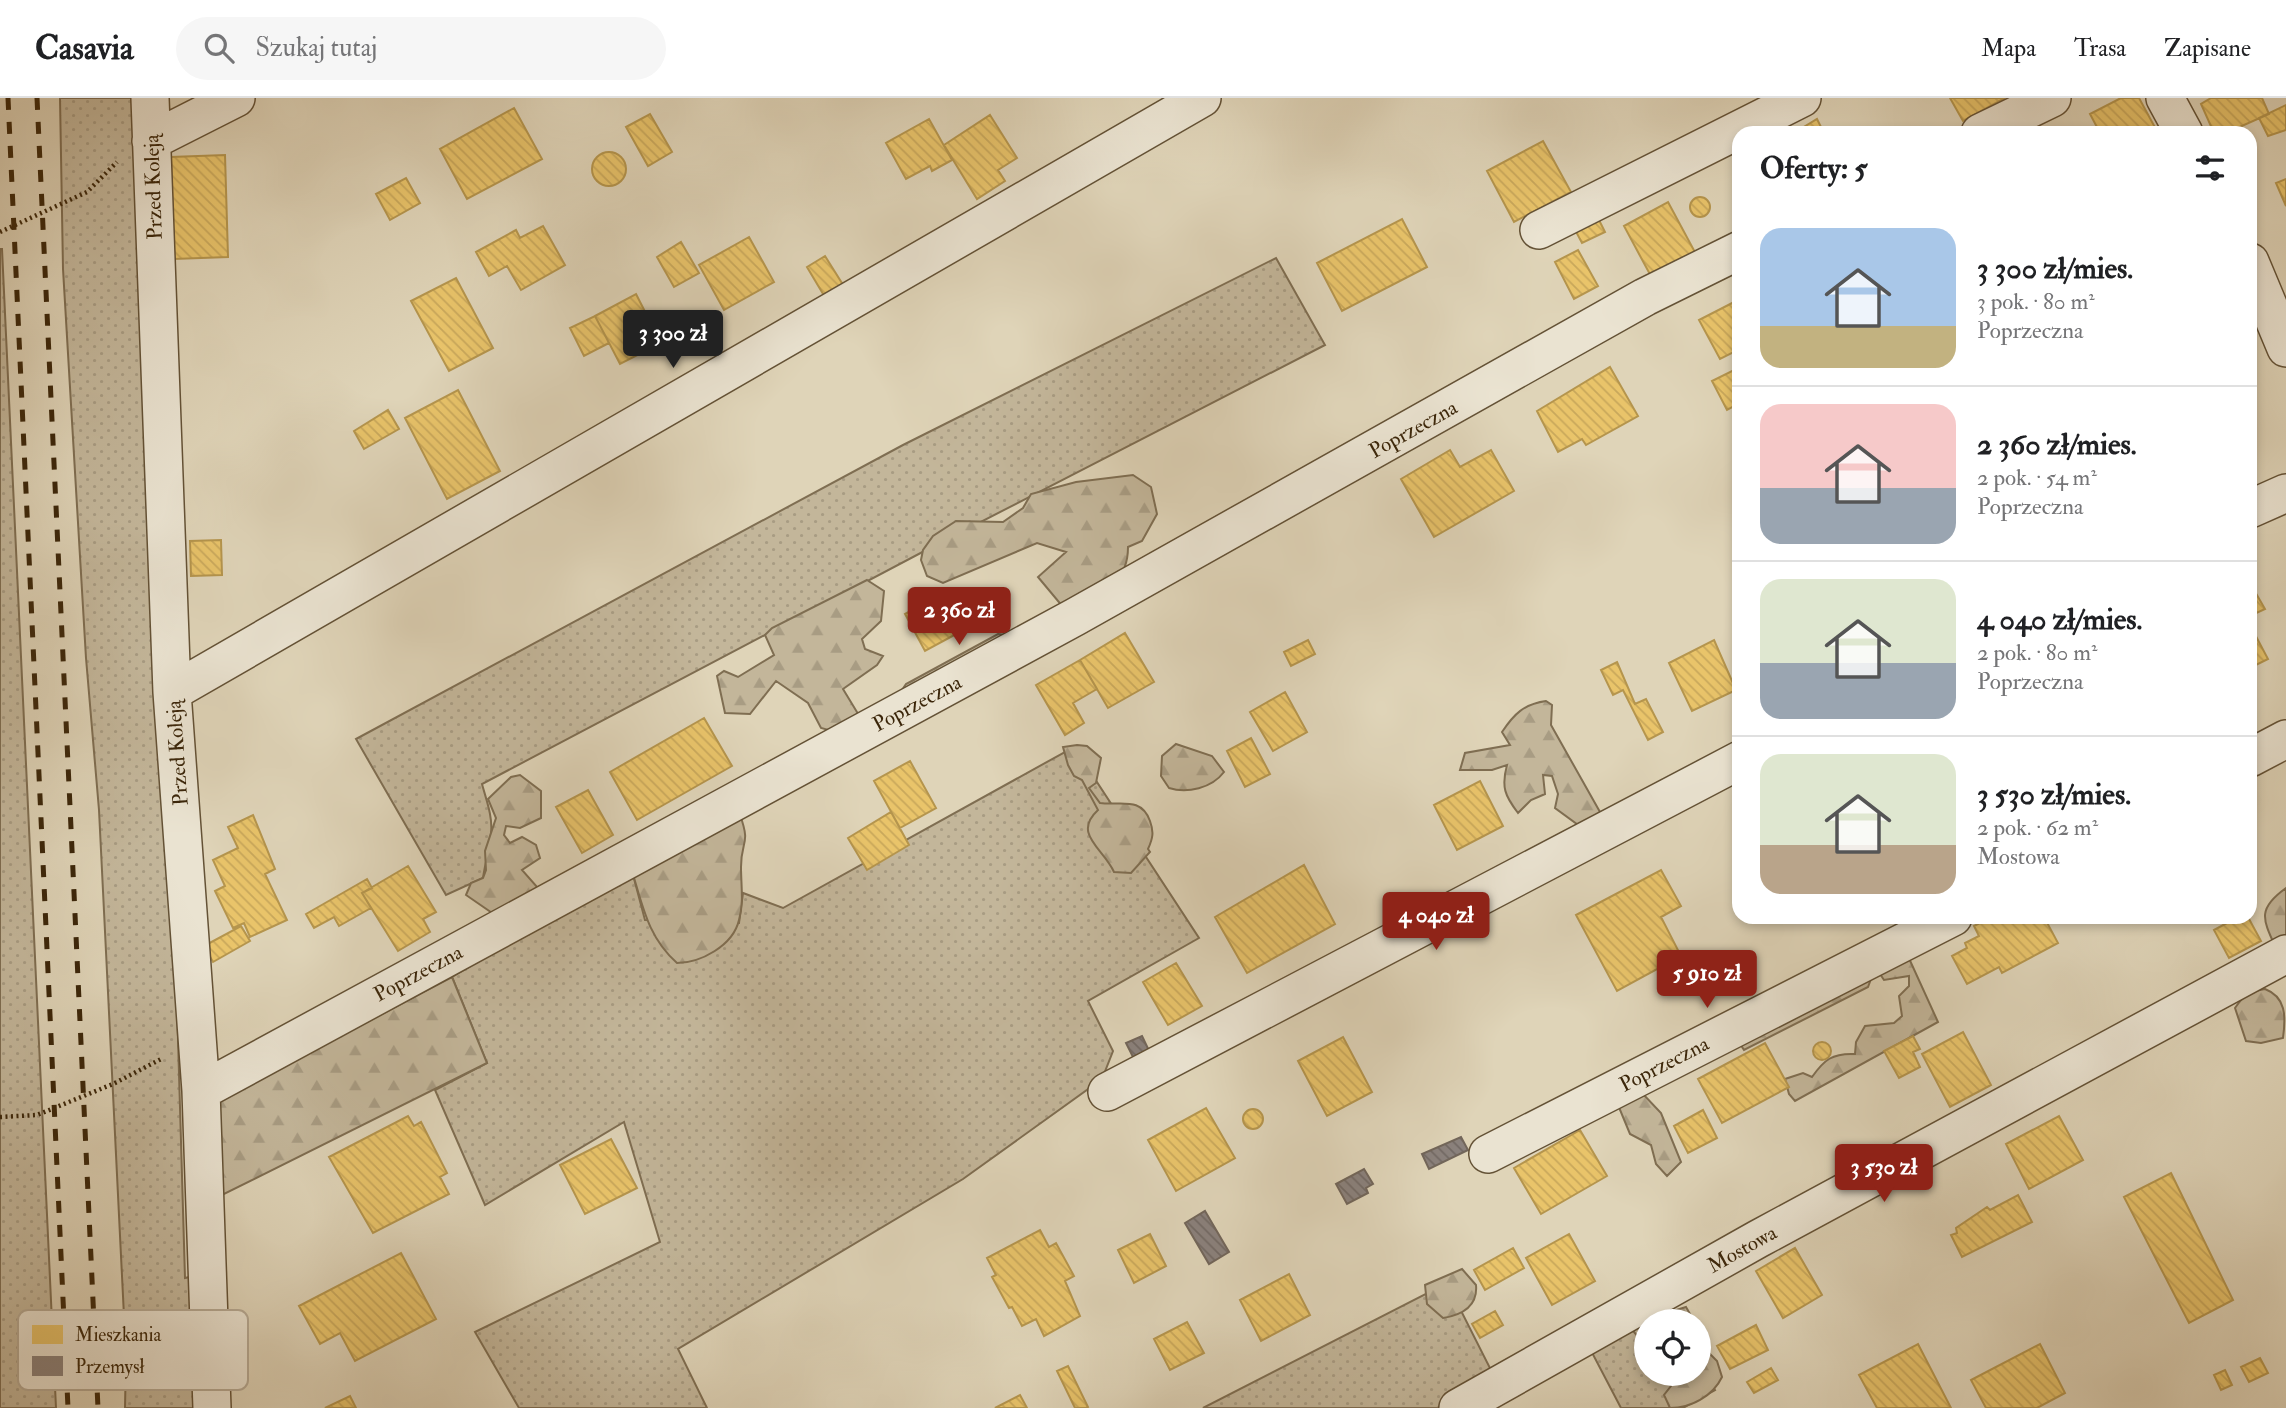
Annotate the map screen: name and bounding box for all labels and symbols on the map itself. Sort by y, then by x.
street label: Przed Koleją [138,132,169,240]
pin: 3 300 zł [601,310,745,370]
street label: Poprzeczna [1364,394,1463,465]
pin: 2 360 zł [887,588,1031,647]
street label: Poprzeczna [868,669,967,738]
street label: Przed Koleją [160,698,195,807]
pin: 4 040 zł [1364,892,1508,952]
street label: Poprzeczna [369,939,468,1008]
pin: 5 910 zł [1635,950,1779,1010]
street label: Poprzeczna [1615,1030,1714,1099]
pin: 3 530 zł [1812,1144,1956,1204]
street label: Mostowa [1703,1219,1782,1280]
legend [18,1310,248,1390]
text: Mieszkania [75,1323,162,1347]
text: Przemysł [75,1355,144,1379]

